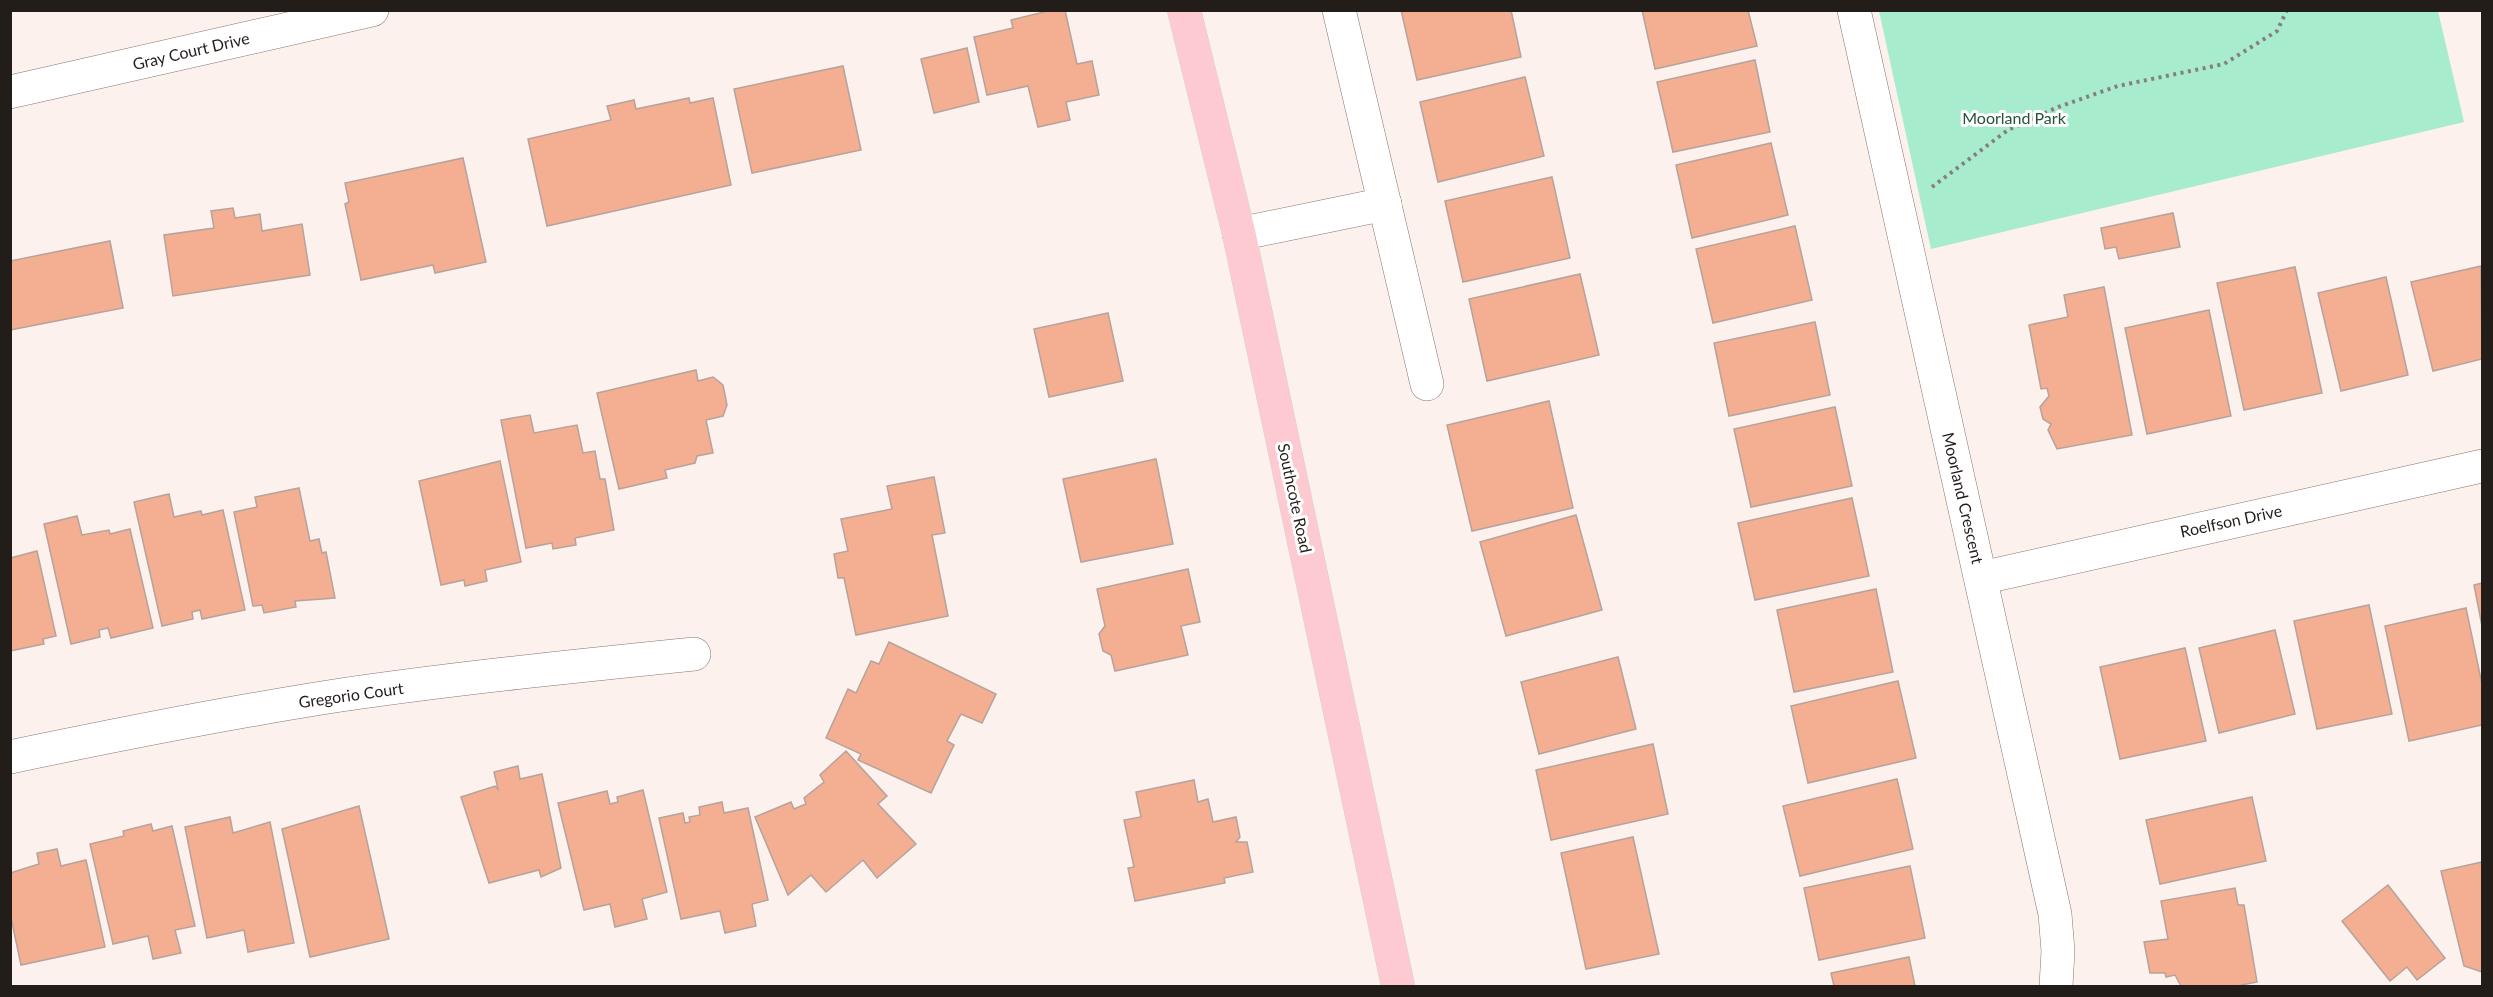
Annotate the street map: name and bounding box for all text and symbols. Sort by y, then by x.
street label: Gray Court Drive [131,28,251,73]
park label: Moorland Park [1962,108,2067,127]
street label: Moorland Crescent [1939,430,1988,566]
street label: Southcote Road [1275,441,1316,554]
street label: Roelfson Drive [2178,500,2284,541]
street label: Gregorio Court [297,678,405,711]

